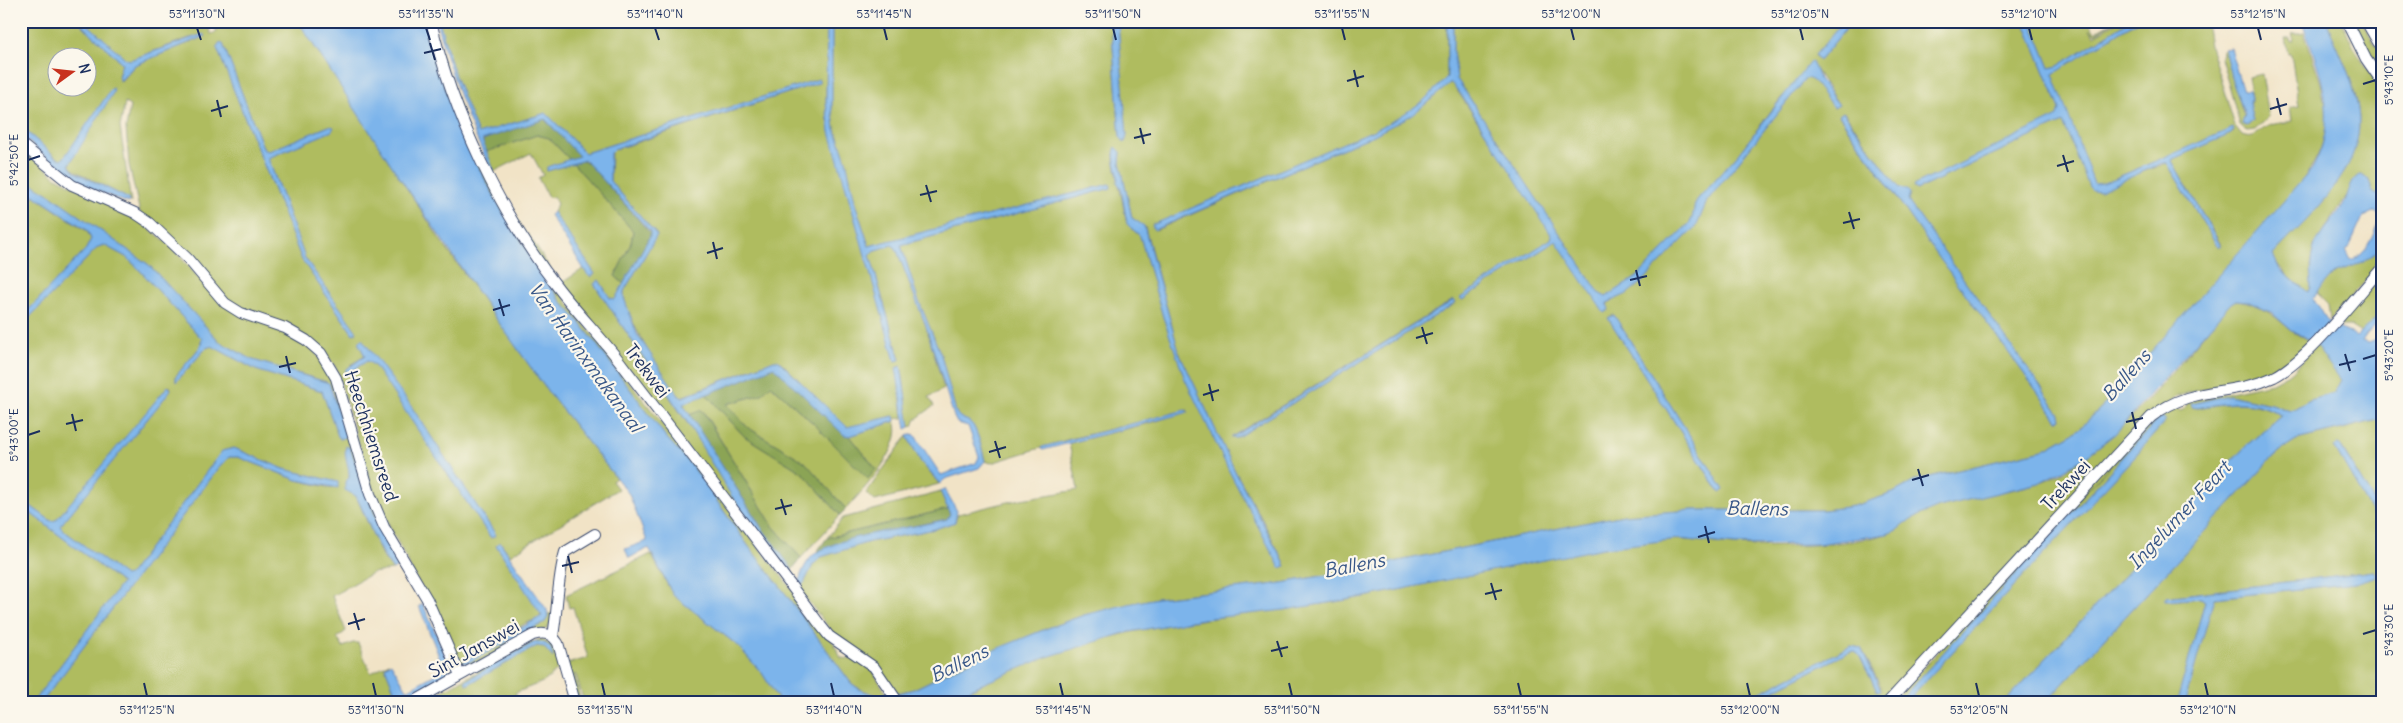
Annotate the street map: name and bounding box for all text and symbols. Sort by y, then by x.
text: 53°11'30"N [169,6,225,21]
text: 53°11'35"N [398,6,454,21]
text: 53°11'40"N [627,6,683,21]
text: 53°11'45"N [856,6,912,21]
text: 53°11'50"N [1085,6,1141,21]
text: 53°11'55"N [1314,6,1370,21]
text: 53°12'00"N [1541,6,1601,21]
text: 53°12'05"N [1771,6,1829,21]
text: 53°12'10"N [2001,6,2057,21]
text: 53°12'15"N [2230,6,2286,21]
north arrow [48,48,98,98]
text: 5°43'10"E [2381,55,2396,105]
text: N [75,62,95,76]
text: 5°42'50"E [6,134,21,186]
water label: Van Harinxmakanaal [524,277,650,439]
text: 5°43'20"E [2381,329,2396,381]
street label: Trekwei [620,339,675,402]
water label: Ballens [2096,343,2156,406]
street label: Heechhiemsreed [339,367,404,505]
text: 5°43'00"E [6,408,21,462]
street label: Trekwei [2036,454,2095,515]
water label: Ingelumer Feart [2123,454,2237,574]
water label: Ballens [1726,495,1789,521]
water label: Ballens [1321,547,1388,583]
text: 5°43'30"E [2381,604,2396,656]
street label: Sint Janswei [424,614,523,683]
water label: Ballens [926,638,993,687]
text: 53°11'25"N [119,702,175,717]
text: 53°11'30"N [348,702,404,717]
text: 53°11'35"N [577,702,633,717]
text: 53°11'40"N [806,702,862,717]
text: 53°11'45"N [1035,702,1091,717]
text: 53°11'50"N [1264,702,1320,717]
text: 53°11'55"N [1493,702,1549,717]
text: 53°12'00"N [1720,702,1780,717]
text: 53°12'05"N [1950,702,2008,717]
text: 53°12'10"N [2180,702,2236,717]

